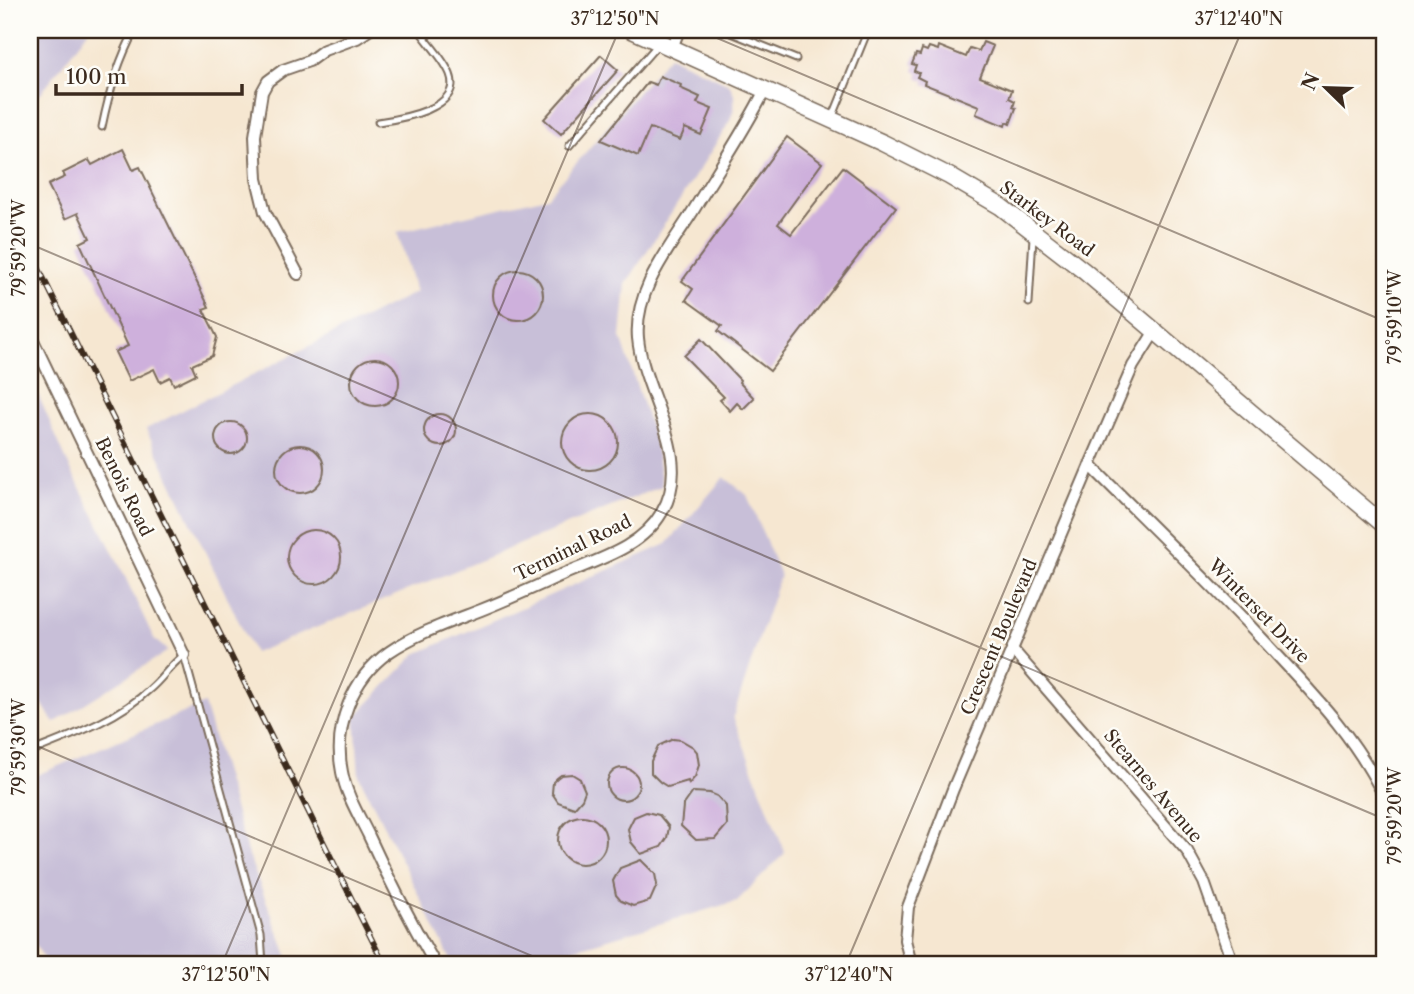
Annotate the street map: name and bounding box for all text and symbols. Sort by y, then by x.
text: 37°12'50"N [570,8,660,30]
text: 37°12'40"N [1195,8,1284,30]
scale bar [56,52,242,96]
north arrow [1292,52,1362,122]
text: 100 m [66,64,127,89]
text: N [1297,69,1325,94]
street label: Starkey Road [995,176,1099,262]
text: 79°59'20"W [8,198,30,297]
text: 79°59'10"W [1384,268,1406,364]
street label: Benois Road [91,434,157,540]
street label: Terminal Road [511,510,635,586]
street label: Winterset Drive [1203,554,1314,668]
street label: Crescent Boulevard [956,555,1042,719]
text: 79°59'30"W [8,697,30,796]
street label: Stearnes Avenue [1099,725,1207,847]
text: 79°59'20"W [1384,766,1406,865]
text: 37°12'50"N [181,964,271,986]
text: 37°12'40"N [805,964,894,986]

